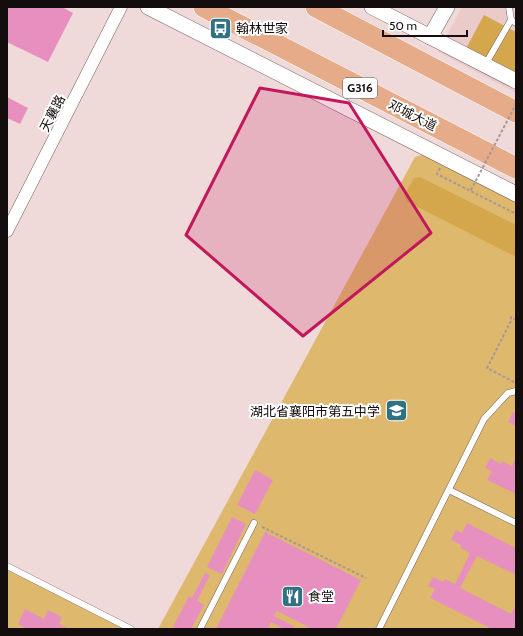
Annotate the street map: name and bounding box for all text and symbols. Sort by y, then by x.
scale bar [383,12,467,38]
bus stop icon: 翰林世家 [207,15,233,41]
text: 50 m [389,18,417,33]
place label: 翰林世家 [236,20,288,36]
road number: G316 [343,78,377,98]
street label: 天襄路 [36,92,68,134]
street label: 邓城大道 [386,96,440,134]
school or university icon: 湖北省襄阳市第五中学 [383,398,409,424]
place label: 湖北省襄阳市第五中学 [250,403,380,419]
restaurant icon: 食堂 [280,583,306,609]
place label: 食堂 [308,588,334,604]

